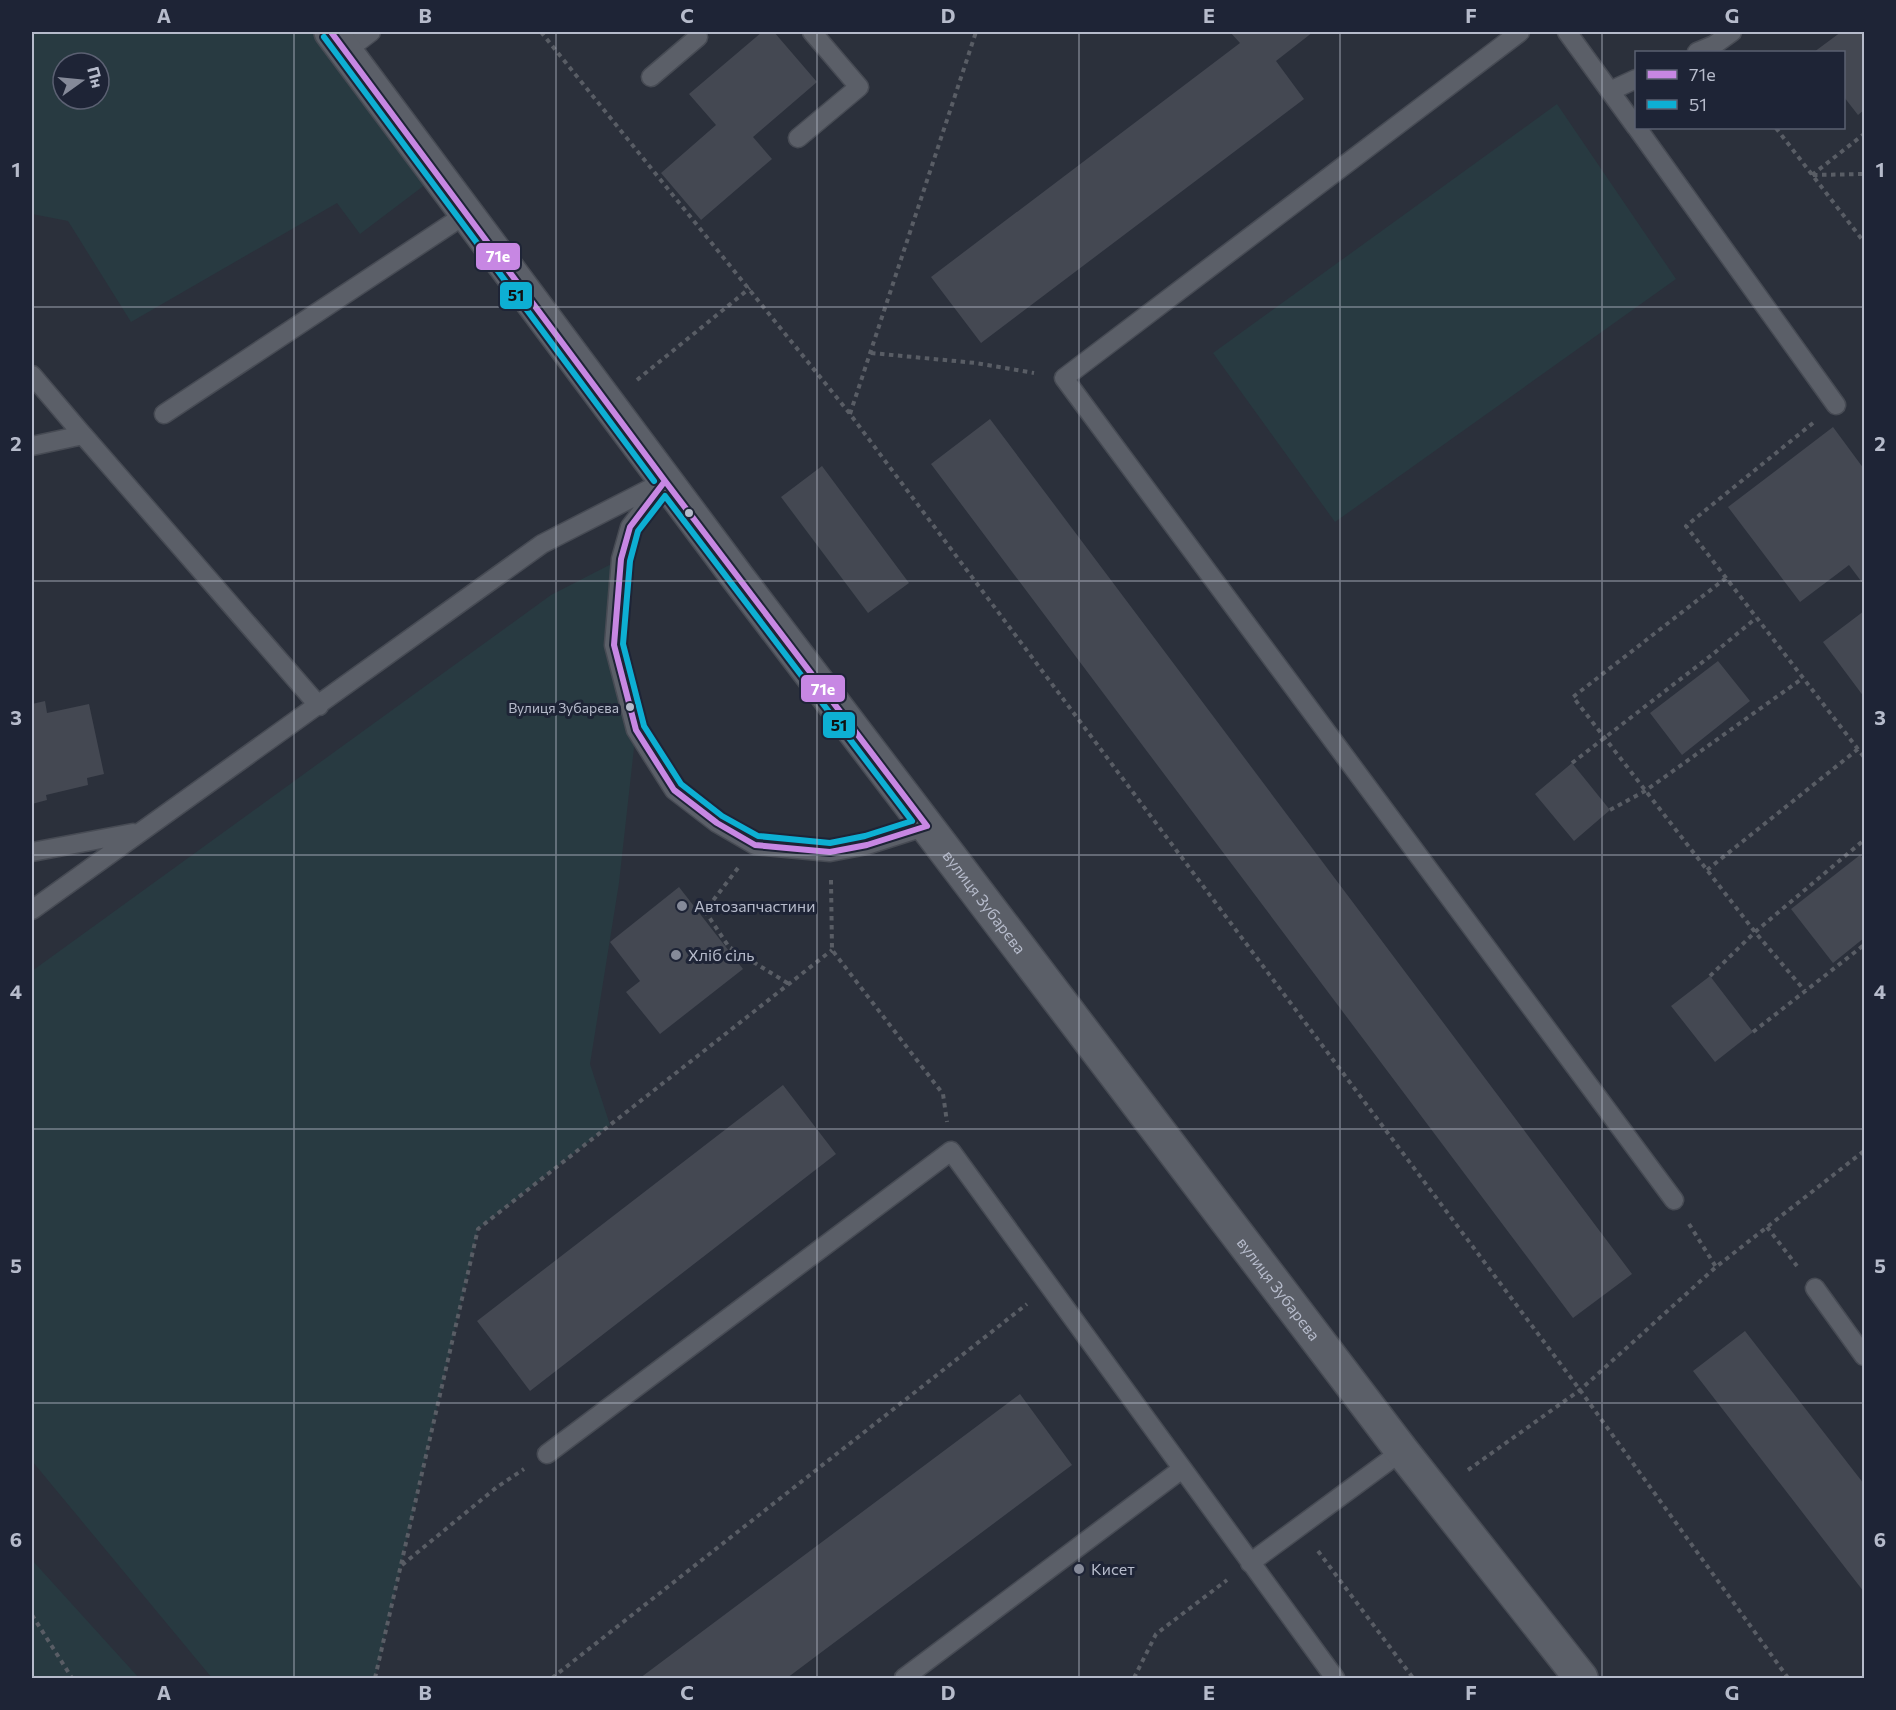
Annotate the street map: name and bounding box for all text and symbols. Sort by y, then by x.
text: A [157,3,171,27]
text: B [418,3,432,27]
text: C [680,3,694,27]
text: D [941,3,955,27]
text: E [1203,3,1215,27]
text: F [1465,3,1477,27]
text: G [1725,3,1739,27]
north arrow [51,51,111,111]
legend [1635,51,1845,129]
text: 71е [1689,63,1716,85]
text: Пн [84,64,108,90]
text: 51 [1689,93,1707,115]
text: 1 [11,157,21,181]
text: 1 [1875,157,1885,181]
line badge: 71е [475,242,521,271]
text: 71е [486,246,510,265]
line badge: 51 [499,281,533,310]
text: 51 [508,285,524,304]
text: 2 [10,431,22,455]
text: 2 [1874,431,1886,455]
unlabelled marker [683,507,695,519]
line badge: 71е [800,674,846,703]
text: 71е [811,679,835,698]
place label: Вулиця Зубарєва [508,699,619,716]
marker: Вулиця Зубарєва [624,701,636,713]
text: 3 [10,705,22,729]
text: 3 [1874,705,1886,729]
line badge: 51 [822,711,856,739]
text: 51 [831,715,847,734]
street label: вулиця Зубарєва [939,846,1030,957]
place label: Автозапчастини [694,896,815,915]
marker: Автозапчастини [675,899,689,913]
place label: Хліб сіль [688,945,754,964]
marker: Хліб сіль [669,948,683,962]
text: 4 [10,979,22,1003]
text: 4 [1874,979,1886,1003]
street label: вулиця Зубарєва [1234,1233,1324,1344]
text: 5 [10,1253,22,1277]
text: 5 [1874,1253,1886,1277]
text: 6 [10,1527,22,1551]
text: 6 [1874,1527,1886,1551]
place label: Кисет [1091,1559,1135,1578]
marker: Кисет [1072,1562,1086,1576]
text: A [157,1680,171,1704]
text: B [418,1680,432,1704]
text: C [680,1680,694,1704]
text: D [941,1680,955,1704]
text: E [1203,1680,1215,1704]
text: F [1465,1680,1477,1704]
text: G [1725,1680,1739,1704]

